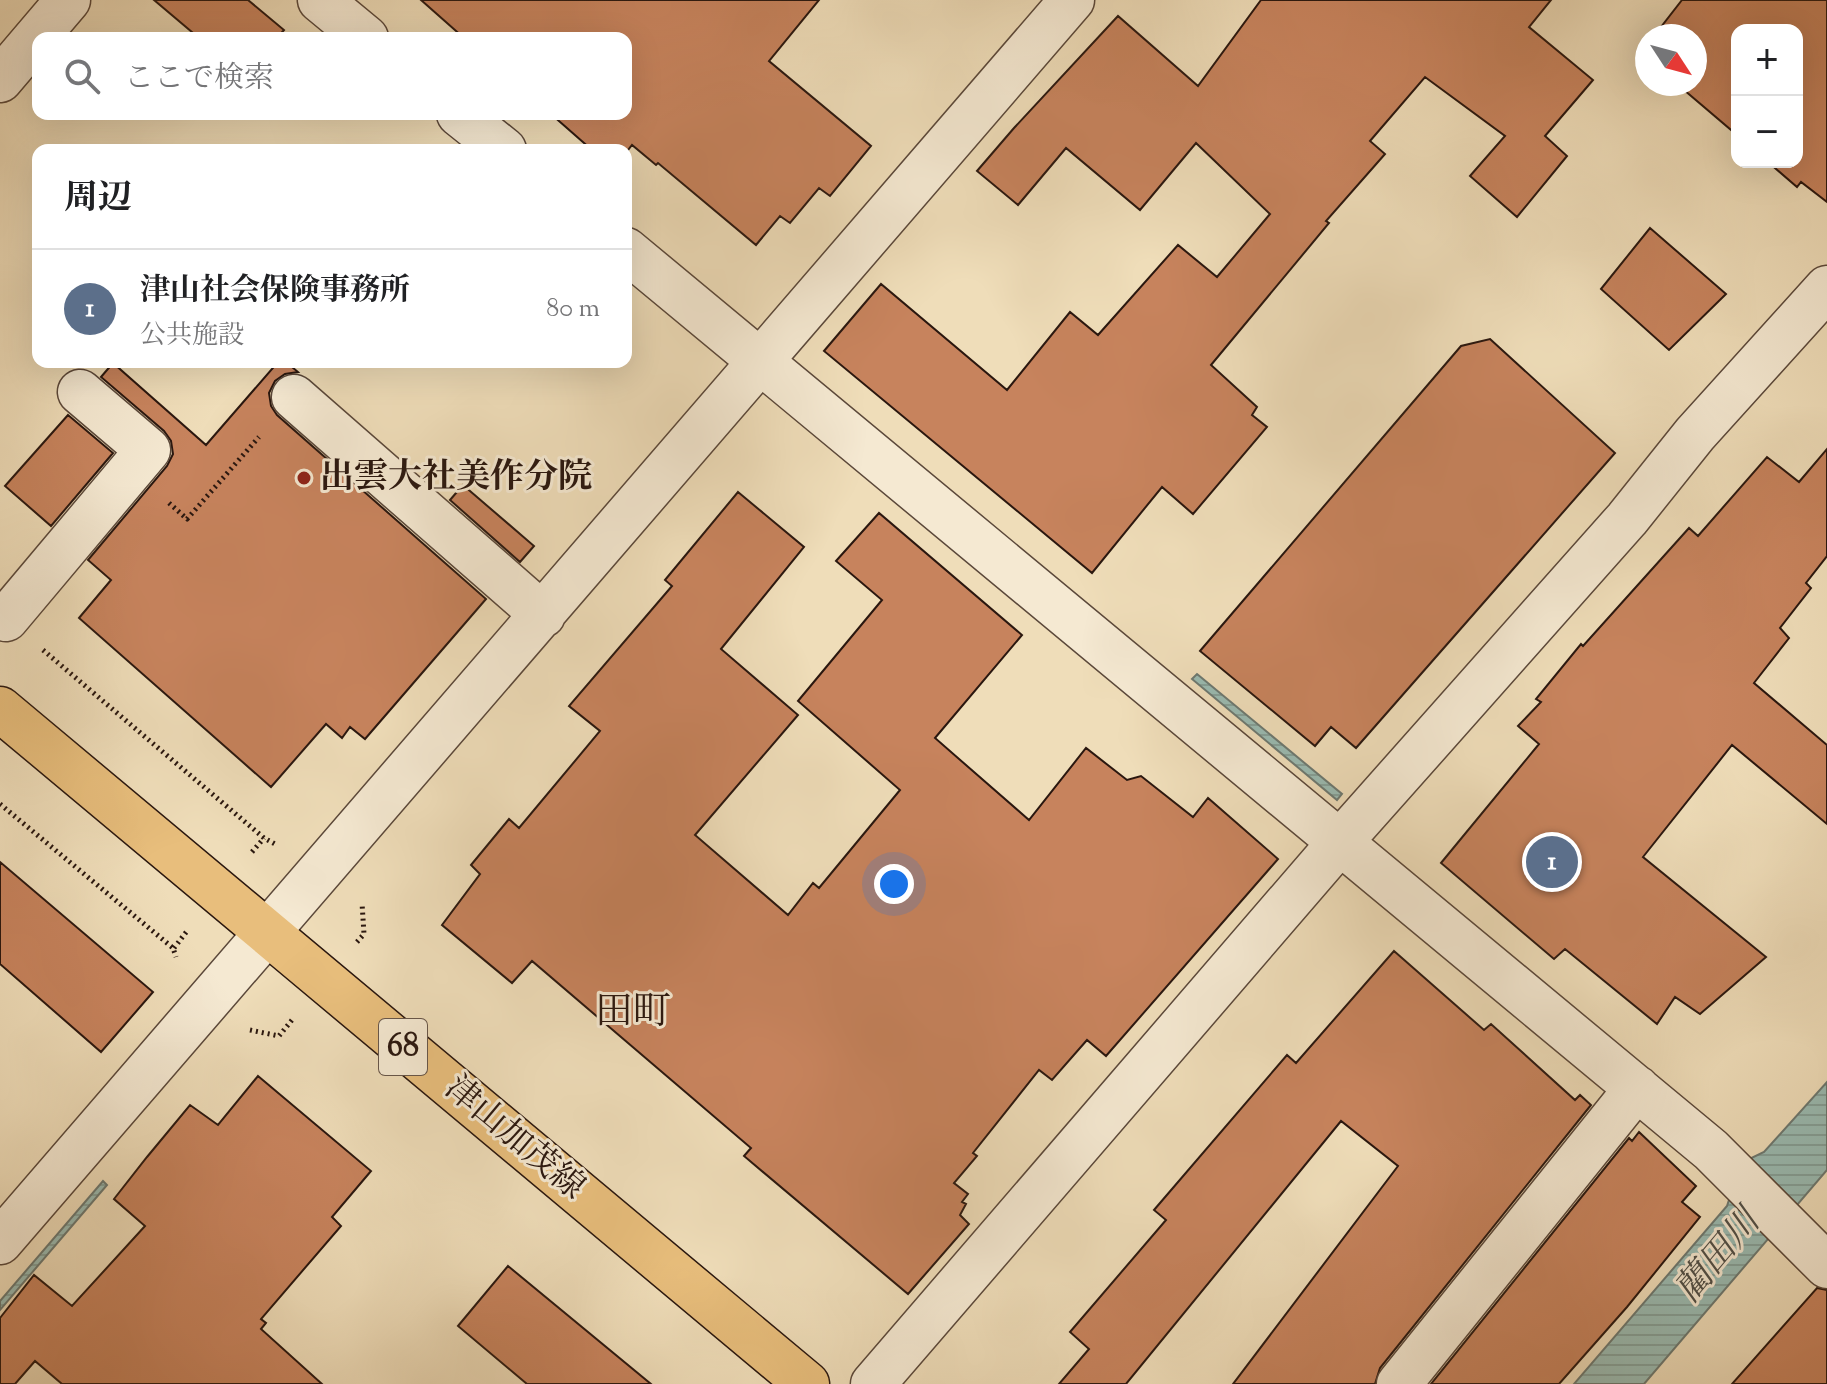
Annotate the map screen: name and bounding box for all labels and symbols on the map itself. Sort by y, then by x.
north arrow [1635,24,1707,96]
place label: 出雲大社美作分院 [320,454,592,503]
marker: 出雲大社美作分院 [295,469,313,487]
pin: 1 [1526,832,1578,892]
your location [874,864,914,904]
district label: 田町 [595,987,671,1041]
road number: 68 [379,1019,427,1075]
street label: 津山加茂線 [433,1066,595,1212]
water label: 藺田川 [1664,1196,1776,1315]

